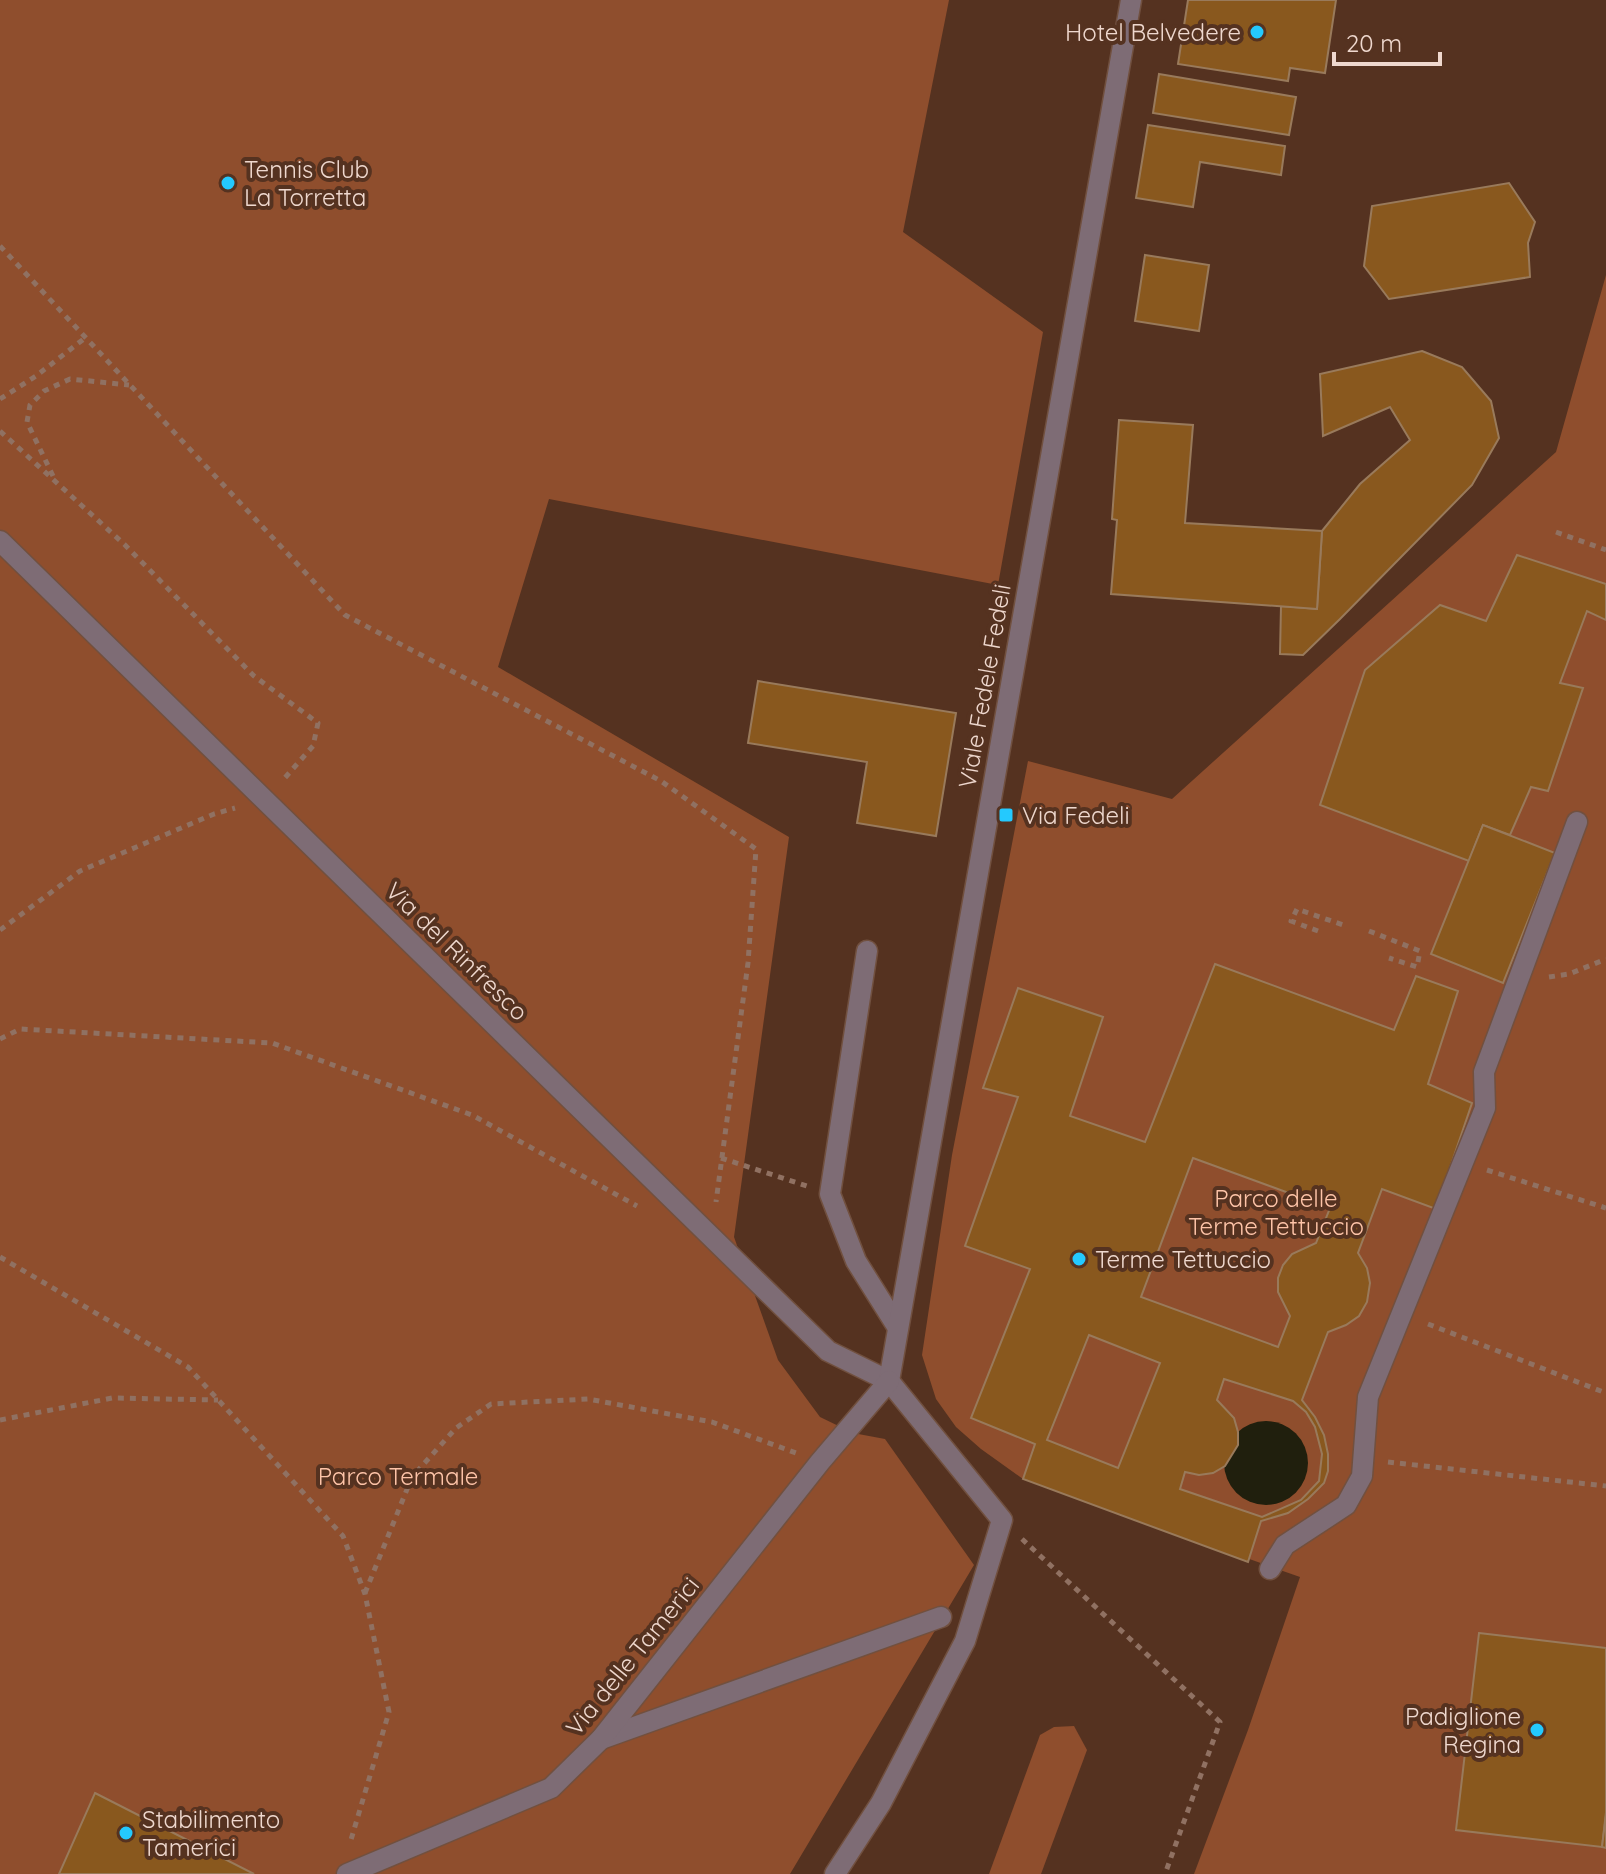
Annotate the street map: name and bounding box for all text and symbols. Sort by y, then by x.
scale bar [1334,16,1440,66]
place label: Hotel Belvedere [1065,17,1241,47]
marker: Hotel Belvedere [1248,23,1266,41]
text: 20 m [1346,28,1402,58]
place label: Tennis Club La Torretta [244,154,369,212]
marker: Tennis Club La Torretta [219,174,237,192]
street label: Viale Fedele Fedeli [951,582,1017,790]
place label: Via Fedeli [1022,800,1130,830]
marker: Via Fedeli [997,806,1015,824]
street label: Via del Rinfresco [379,875,535,1027]
park label: Parco delle Terme Tettuccio [1188,1183,1364,1241]
place label: Terme Tettuccio [1095,1244,1271,1274]
marker: Terme Tettuccio [1070,1250,1088,1268]
park label: Parco Termale [318,1461,478,1491]
street label: Via delle Tamerici [559,1571,705,1741]
place label: Padiglione Regina [1405,1701,1521,1759]
marker: Padiglione Regina [1528,1721,1546,1739]
place label: Stabilimento Tamerici [142,1804,280,1862]
marker: Stabilimento Tamerici [117,1824,135,1842]

